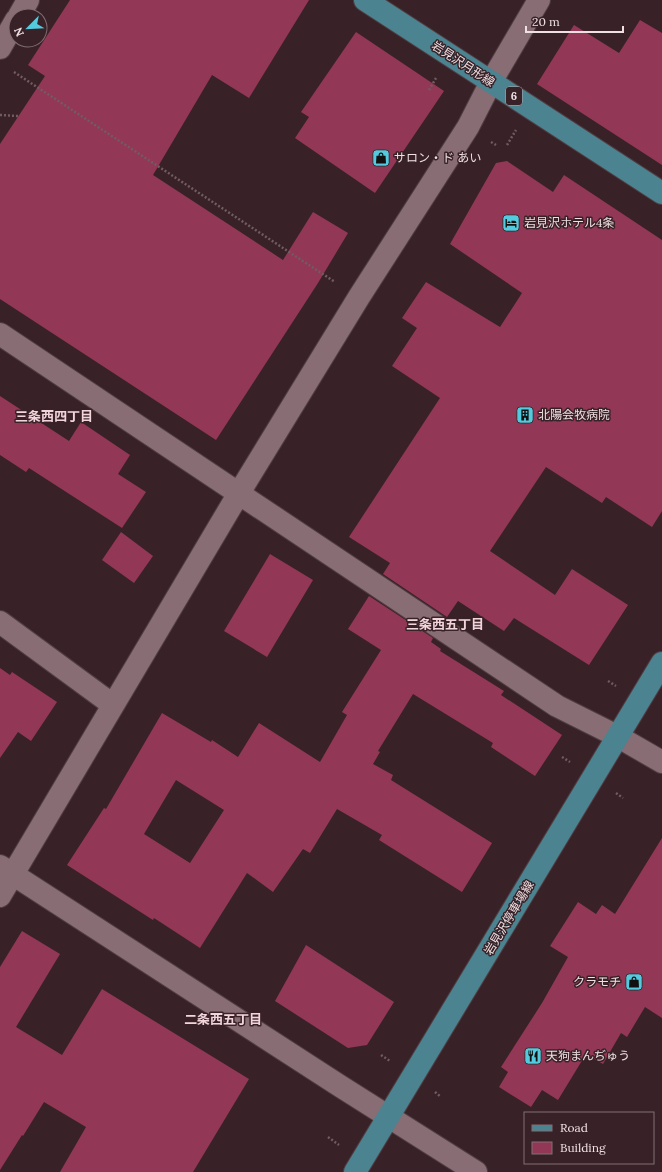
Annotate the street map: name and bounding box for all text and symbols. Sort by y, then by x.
north arrow [8,8,48,48]
scale bar [526,8,623,34]
text: 20 m [532,14,560,29]
text: N [11,25,27,39]
street label: 岩見沢月形線 [429,38,498,89]
road number: 6 [506,87,522,105]
shop icon: サロン・ド あい [371,148,391,168]
place label: サロン・ド あい [394,150,481,165]
hotel icon: 岩見沢ホテル4条 [501,213,521,233]
place label: 岩見沢ホテル4条 [524,215,615,230]
building icon: 北陽会牧病院 [515,405,535,425]
place label: 北陽会牧病院 [538,407,610,422]
district label: 三条西四丁目 [15,408,93,425]
district label: 三条西五丁目 [406,616,484,633]
street label: 岩見沢停車場線 [481,878,537,958]
shop icon: クラモチ [624,972,644,992]
place label: クラモチ [573,974,621,989]
district label: 二条西五丁目 [184,1011,262,1028]
restaurant icon: 天狗まんぢゅう [523,1046,543,1066]
place label: 天狗まんぢゅう [546,1048,630,1063]
legend [524,1112,654,1164]
text: Road [560,1120,588,1135]
text: Building [560,1140,606,1155]

